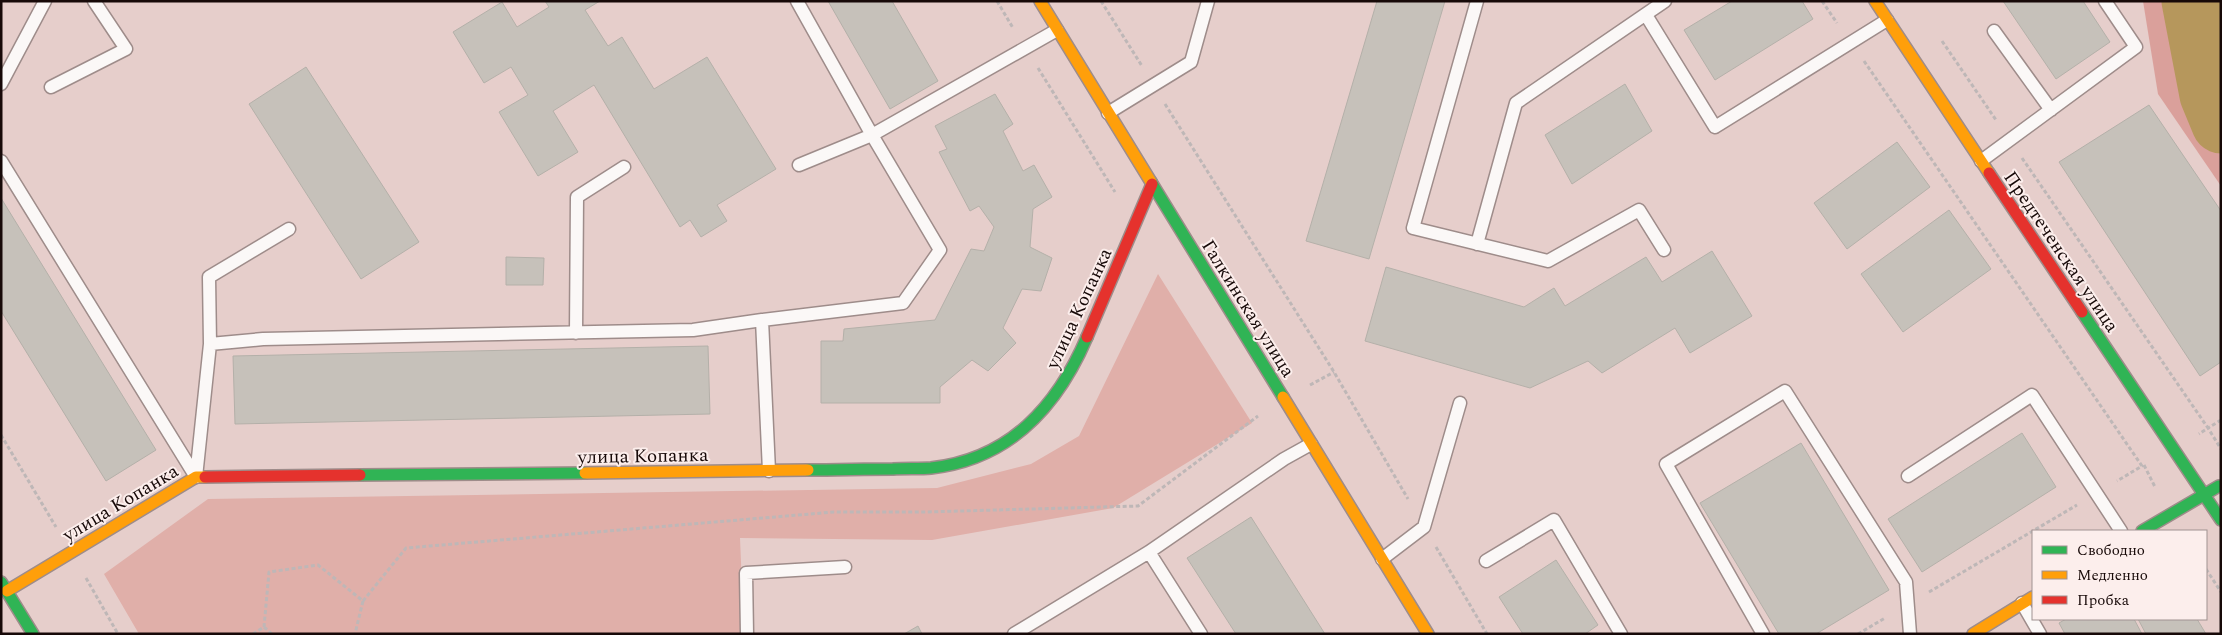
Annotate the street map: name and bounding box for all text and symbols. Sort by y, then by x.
street label: Предтеченская улица [1996,165,2126,339]
street label: Галкинская улица [1194,234,1302,384]
street label: улица Копанка [1038,243,1120,375]
street label: улица Копанка [576,441,709,472]
street label: улица Копанка [56,457,185,550]
legend [2032,530,2207,620]
text: Свободно [2077,539,2145,562]
text: Медленно [2077,564,2148,587]
text: Пробка [2077,589,2130,612]

